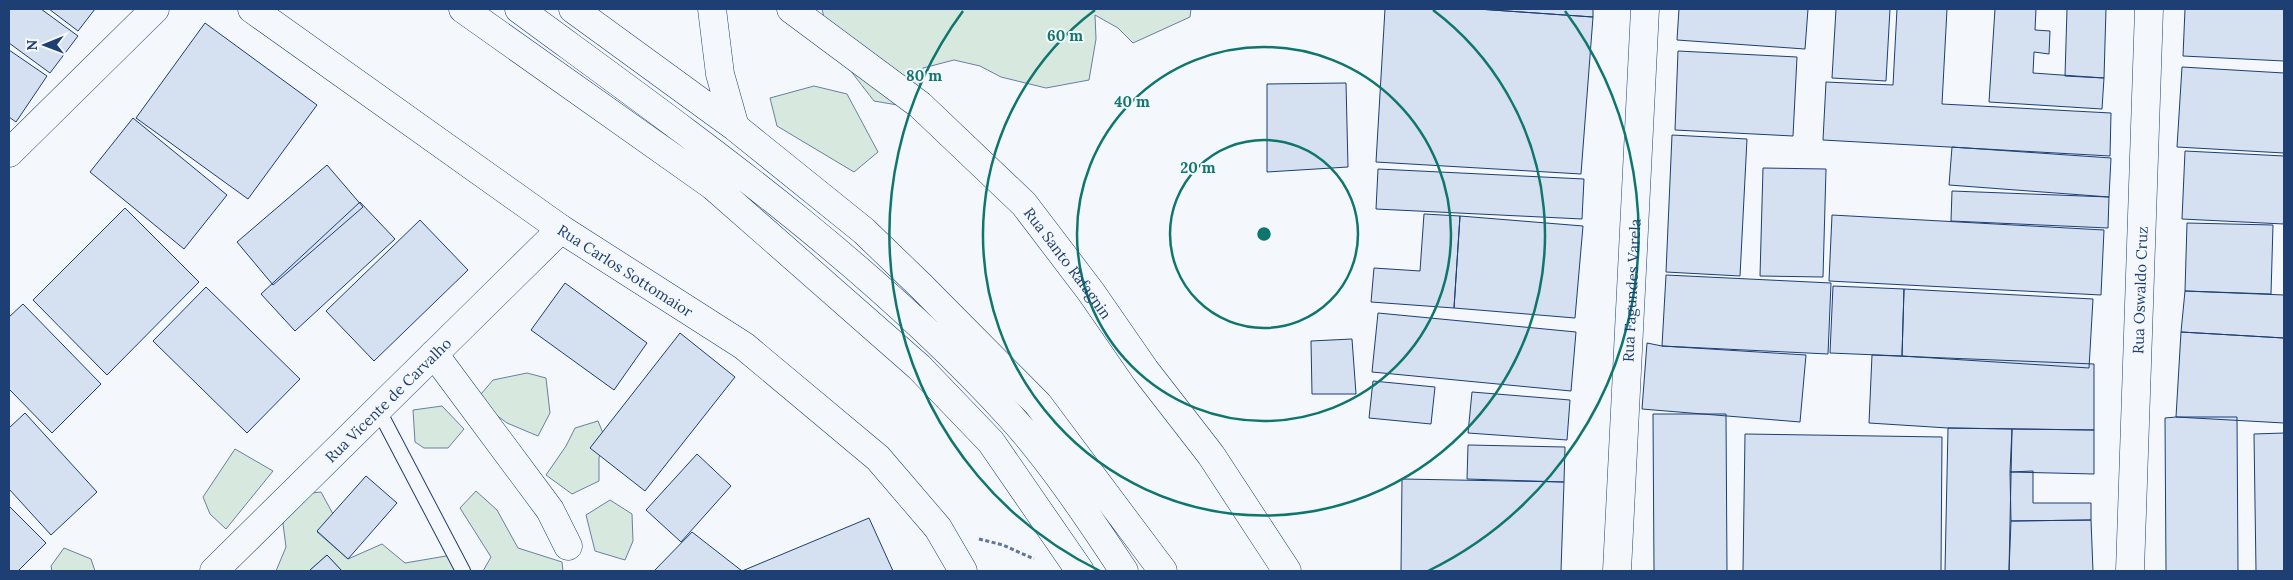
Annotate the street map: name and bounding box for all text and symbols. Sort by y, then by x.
north arrow [20,20,70,70]
text: 60 m [1047,26,1083,45]
text: N [23,39,41,51]
text: 80 m [906,66,942,85]
text: 40 m [1114,92,1150,111]
text: 20 m [1180,158,1216,177]
street label: Rua Santo Rafagnin [1020,203,1116,322]
street label: Rua Fagundes Varela [1618,218,1644,362]
street label: Rua Carlos Sottomaior [554,220,697,321]
centre of rings [1255,225,1273,243]
street label: Rua Oswaldo Cruz [2128,226,2151,354]
street label: Rua Vicente de Carvalho [321,333,455,466]

